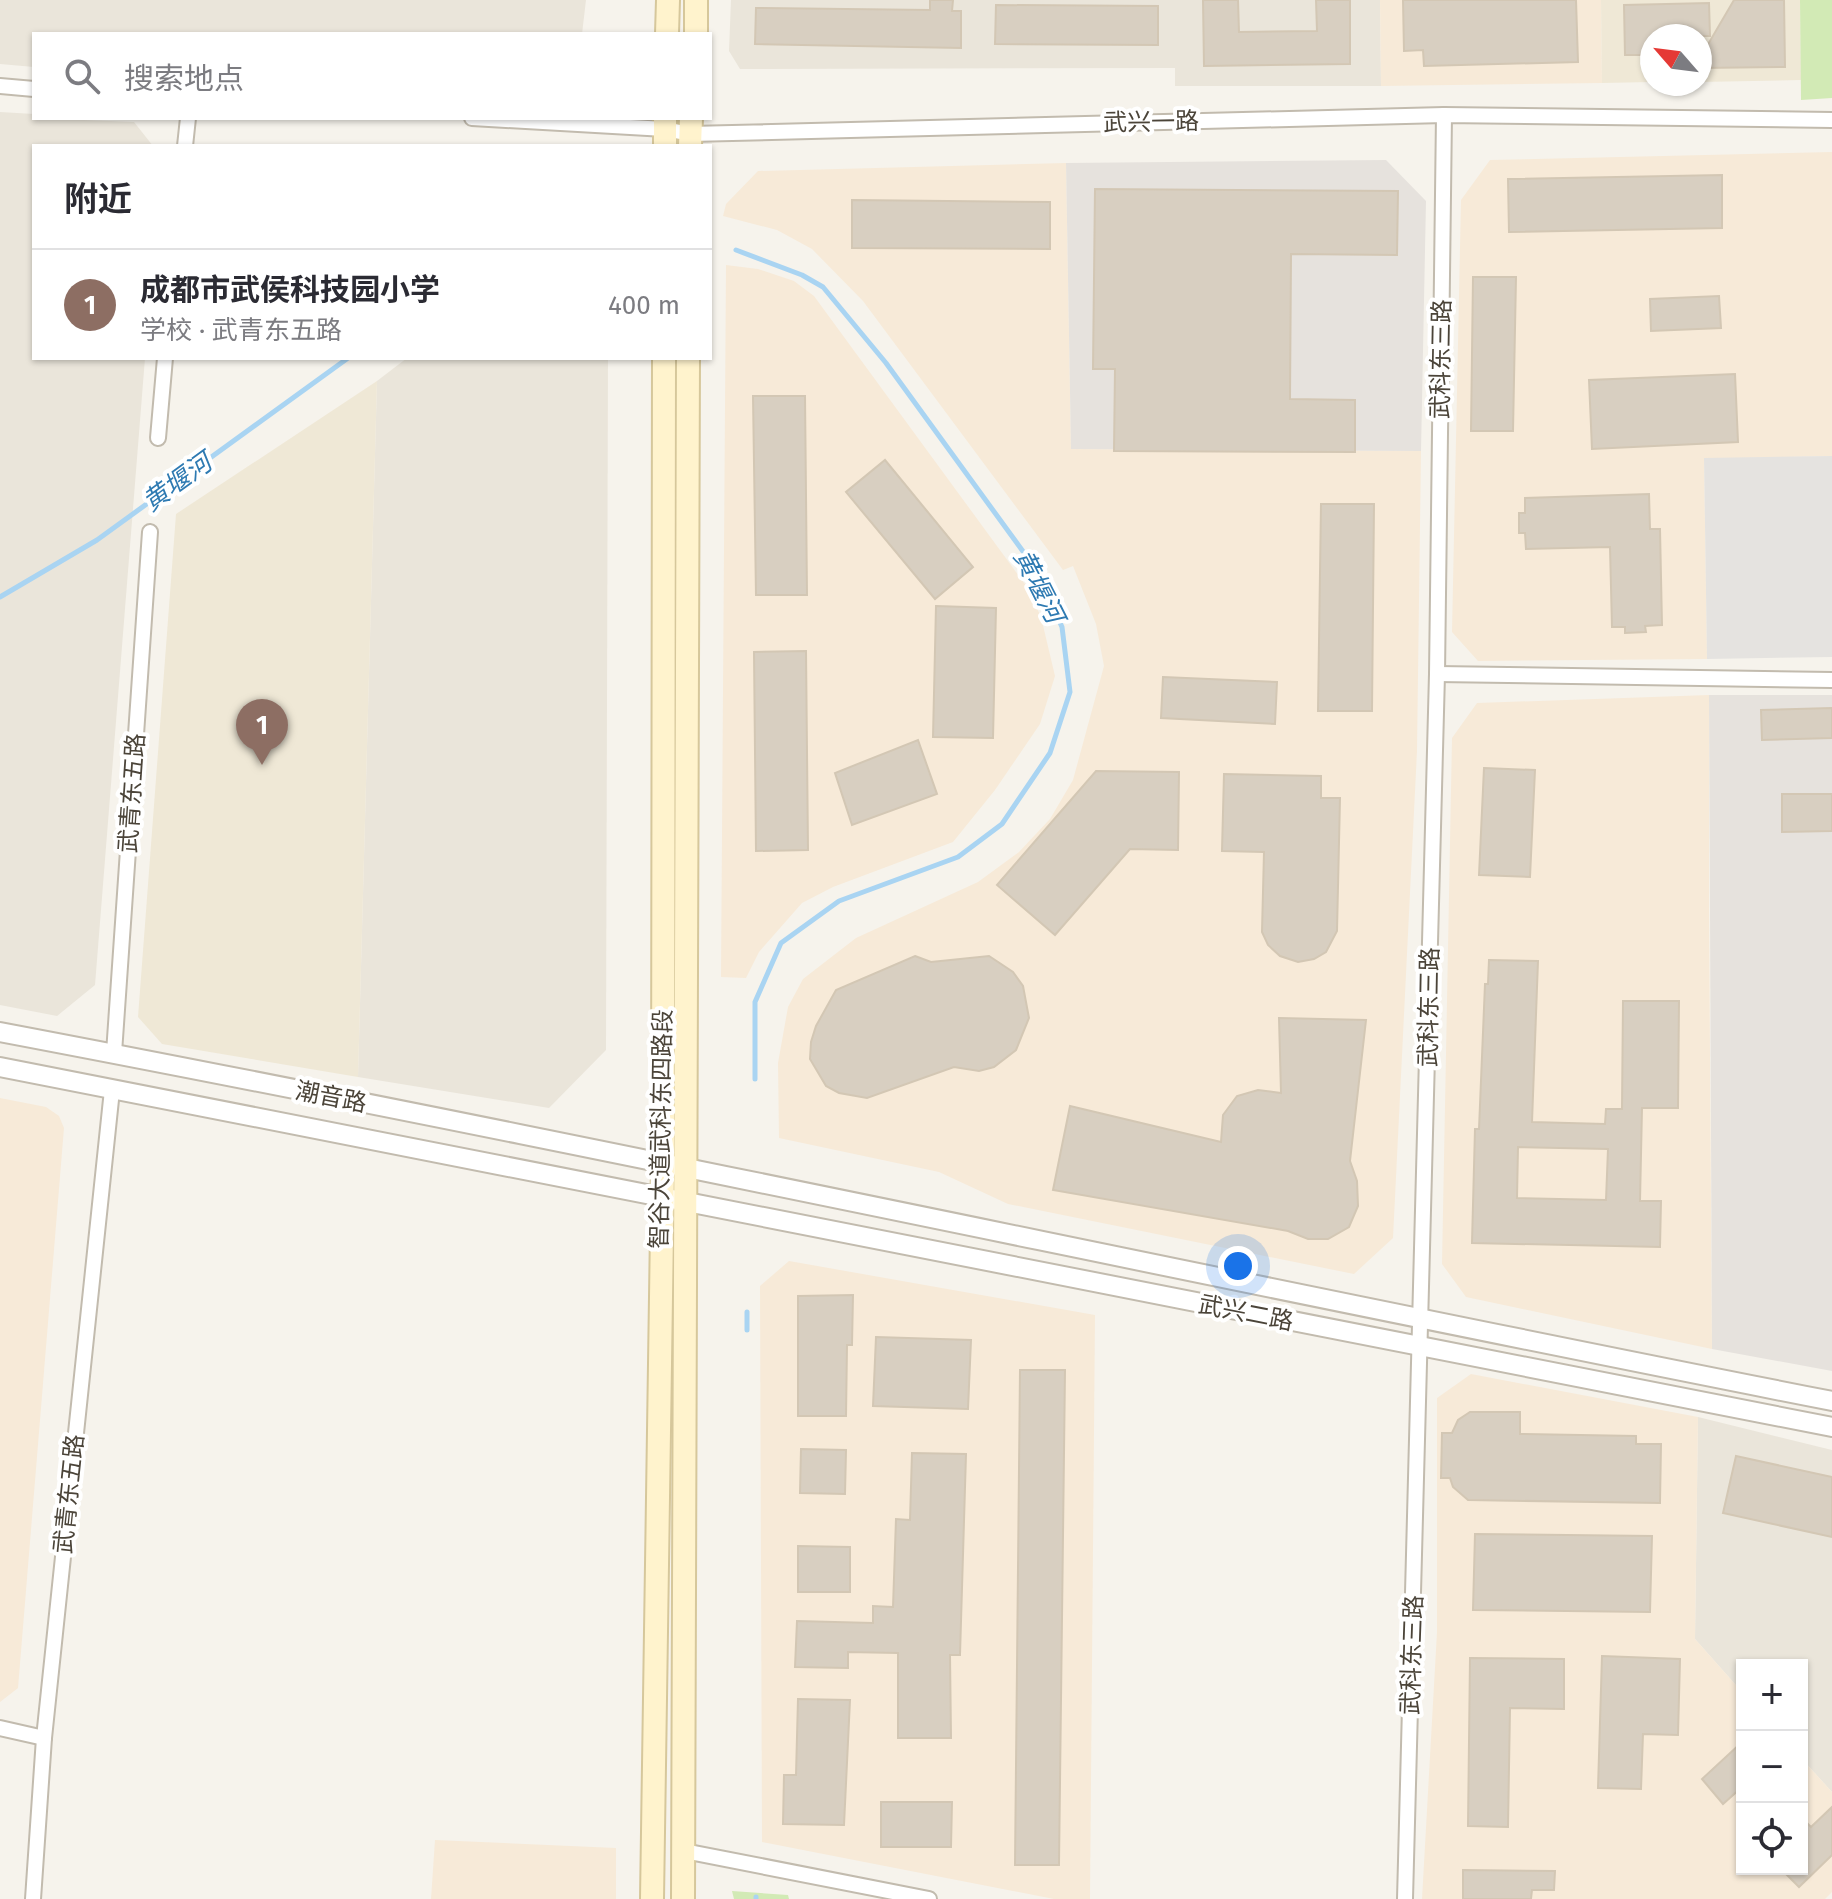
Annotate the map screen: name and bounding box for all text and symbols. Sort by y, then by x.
north arrow [1640,24,1712,96]
search box [32,32,712,120]
icon: search [60,54,104,98]
text: 搜索地点 [124,61,244,97]
street label: 武兴一路 [1103,107,1199,137]
text: 附近 [64,179,132,220]
text: 成都市武侯科技园小学 [140,272,440,308]
text: 1 [84,290,96,321]
text: 400 m [608,290,680,321]
street label: 武科东三路 [1426,299,1456,419]
text: 学校 · 武青东五路 [140,315,342,346]
water label: 黄堰河 [137,444,222,518]
water label: 黄堰河 [1007,544,1072,632]
pin: 1 [236,699,288,765]
street label: 武青东五路 [114,732,150,854]
street label: 武科东三路 [1414,947,1444,1067]
street label: 智谷大道武科东四路段 [645,1009,677,1249]
street label: 潮音路 [293,1076,369,1118]
your location [1218,1246,1258,1286]
street label: 武兴二路 [1196,1290,1296,1336]
street label: 武青东五路 [49,1433,89,1555]
street label: 武科东三路 [1396,1595,1428,1715]
map controls [1736,1659,1808,1875]
button: + [1736,1659,1808,1731]
button: − [1736,1731,1808,1803]
button: locate [1736,1803,1808,1875]

